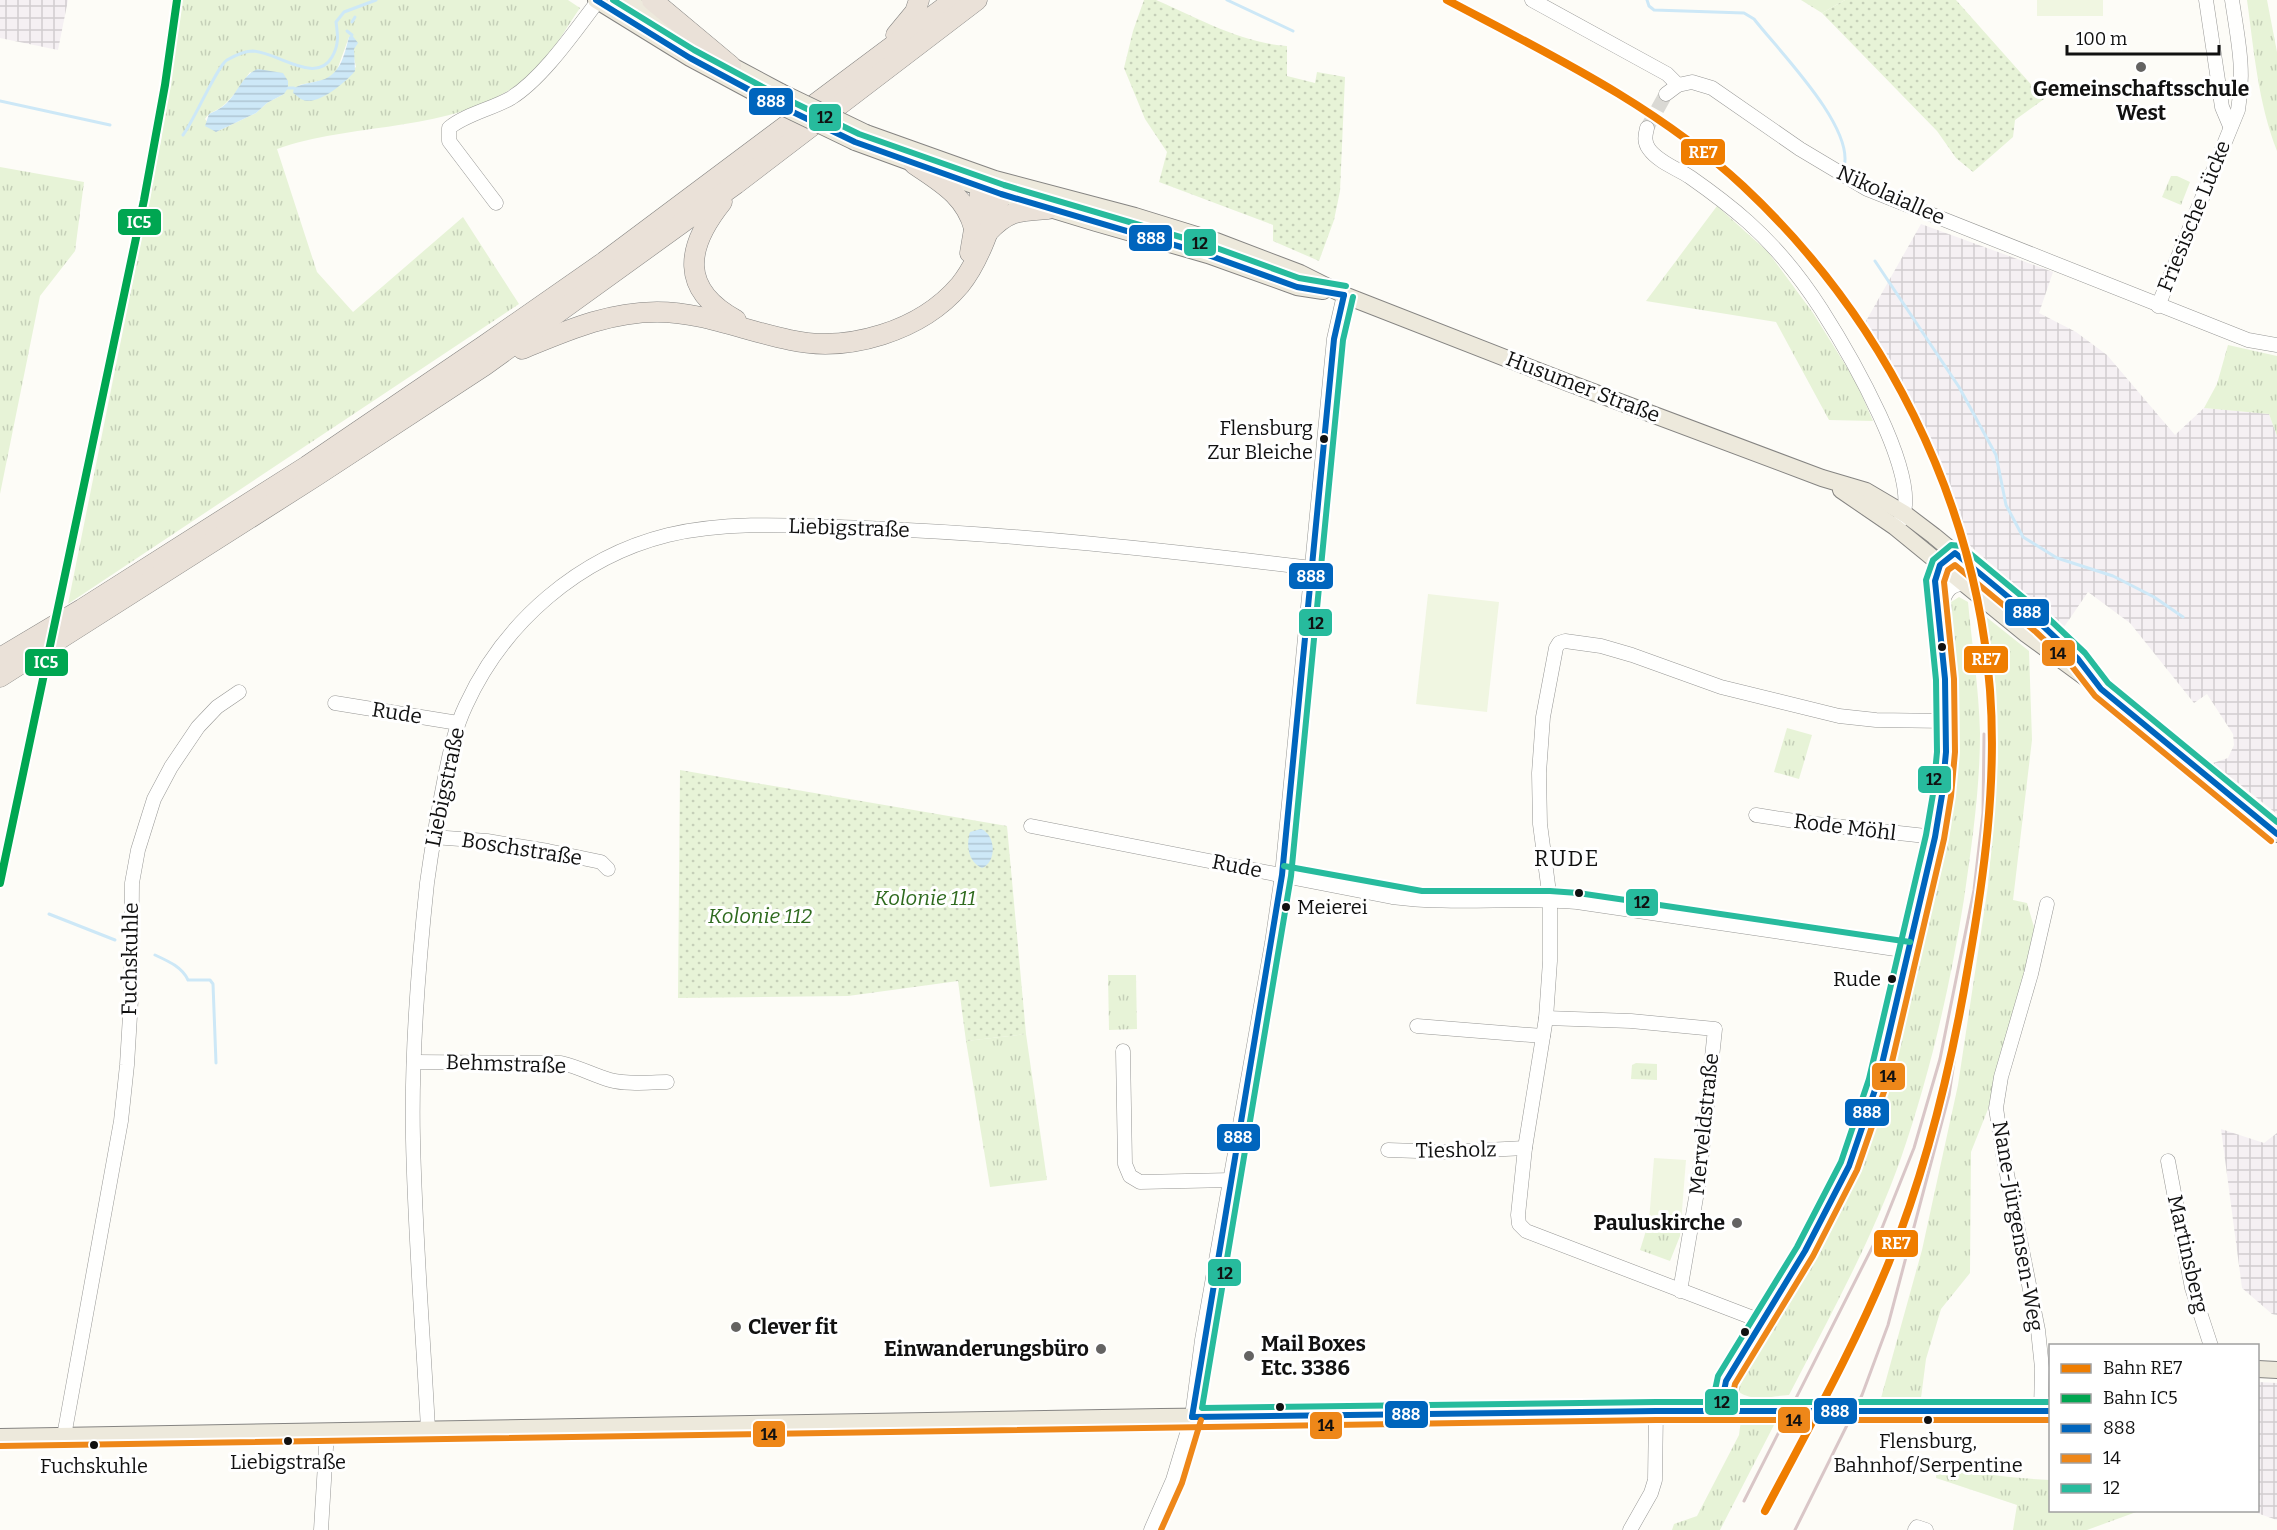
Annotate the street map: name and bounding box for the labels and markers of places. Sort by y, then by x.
marker: Gemeinschaftsschule West [2134,60,2148,74]
place label: Gemeinschaftsschule West [2033,76,2249,126]
place label: Flensburg Zur Bleiche [1207,416,1313,464]
marker: Flensburg Zur Bleiche [1318,433,1330,445]
unlabelled marker [1936,641,1948,653]
unlabelled marker [1573,887,1585,899]
place label: Meierei [1297,895,1368,919]
marker: Meierei [1280,901,1292,913]
place label: Rude [1833,967,1881,991]
marker: Rude [1886,973,1898,985]
place label: Pauluskirche [1594,1210,1725,1236]
marker: Pauluskirche [1730,1216,1744,1230]
place label: Clever fit [748,1314,839,1340]
marker: Clever fit [729,1320,743,1334]
unlabelled marker [1739,1326,1751,1338]
place label: Mail Boxes Etc. 3386 [1261,1331,1366,1381]
place label: Einwanderungsbüro [884,1336,1089,1362]
marker: Einwanderungsbüro [1094,1342,1108,1356]
marker: Mail Boxes Etc. 3386 [1242,1349,1256,1363]
unlabelled marker [1274,1401,1286,1413]
marker: Flensburg, Bahnhof/Serpentine [1922,1414,1934,1426]
place label: Flensburg, Bahnhof/Serpentine [1833,1429,2023,1477]
marker: Liebigstraße [282,1435,294,1447]
marker: Fuchskuhle [88,1439,100,1451]
place label: Liebigstraße [230,1450,346,1474]
place label: Fuchskuhle [40,1454,148,1478]

